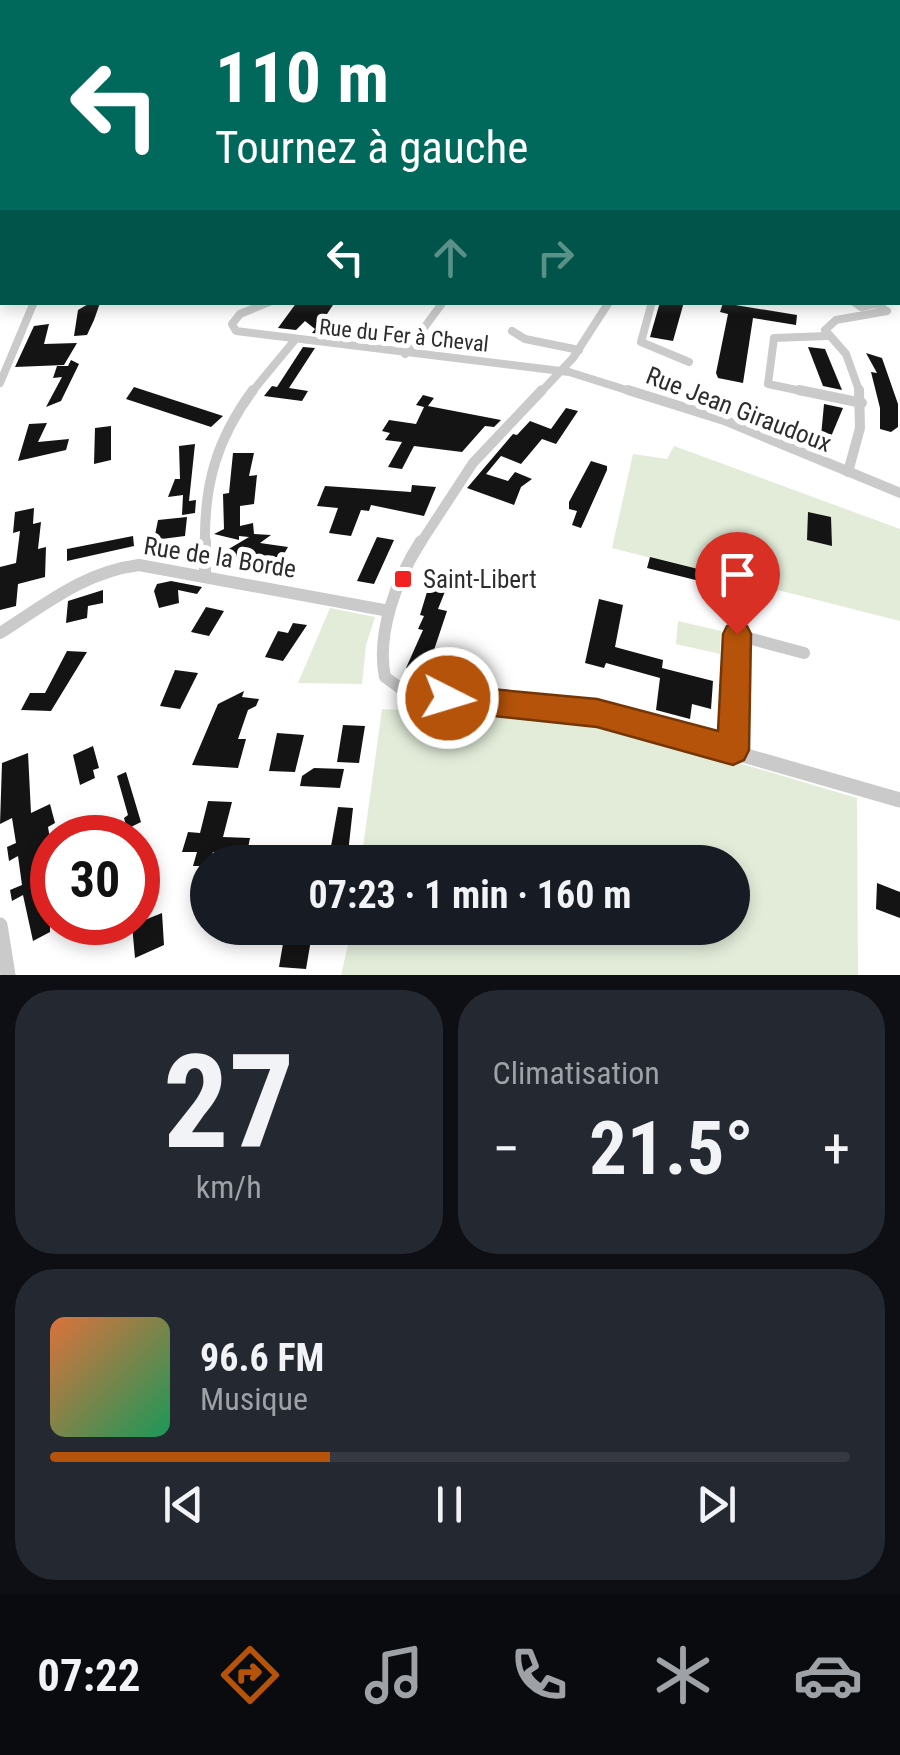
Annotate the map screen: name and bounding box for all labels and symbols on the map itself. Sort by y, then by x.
street label: Rue du Fer à Cheval [318,314,490,357]
street label: Rue Jean Giraudoux [642,361,836,458]
street label: Rue de la Borde [142,531,298,584]
pin [695,532,780,635]
place label: Saint-Libert [423,565,537,594]
marker: Saint-Libert [392,568,414,590]
position arrow [396,646,500,750]
speed limit sign: 30 [30,815,160,945]

